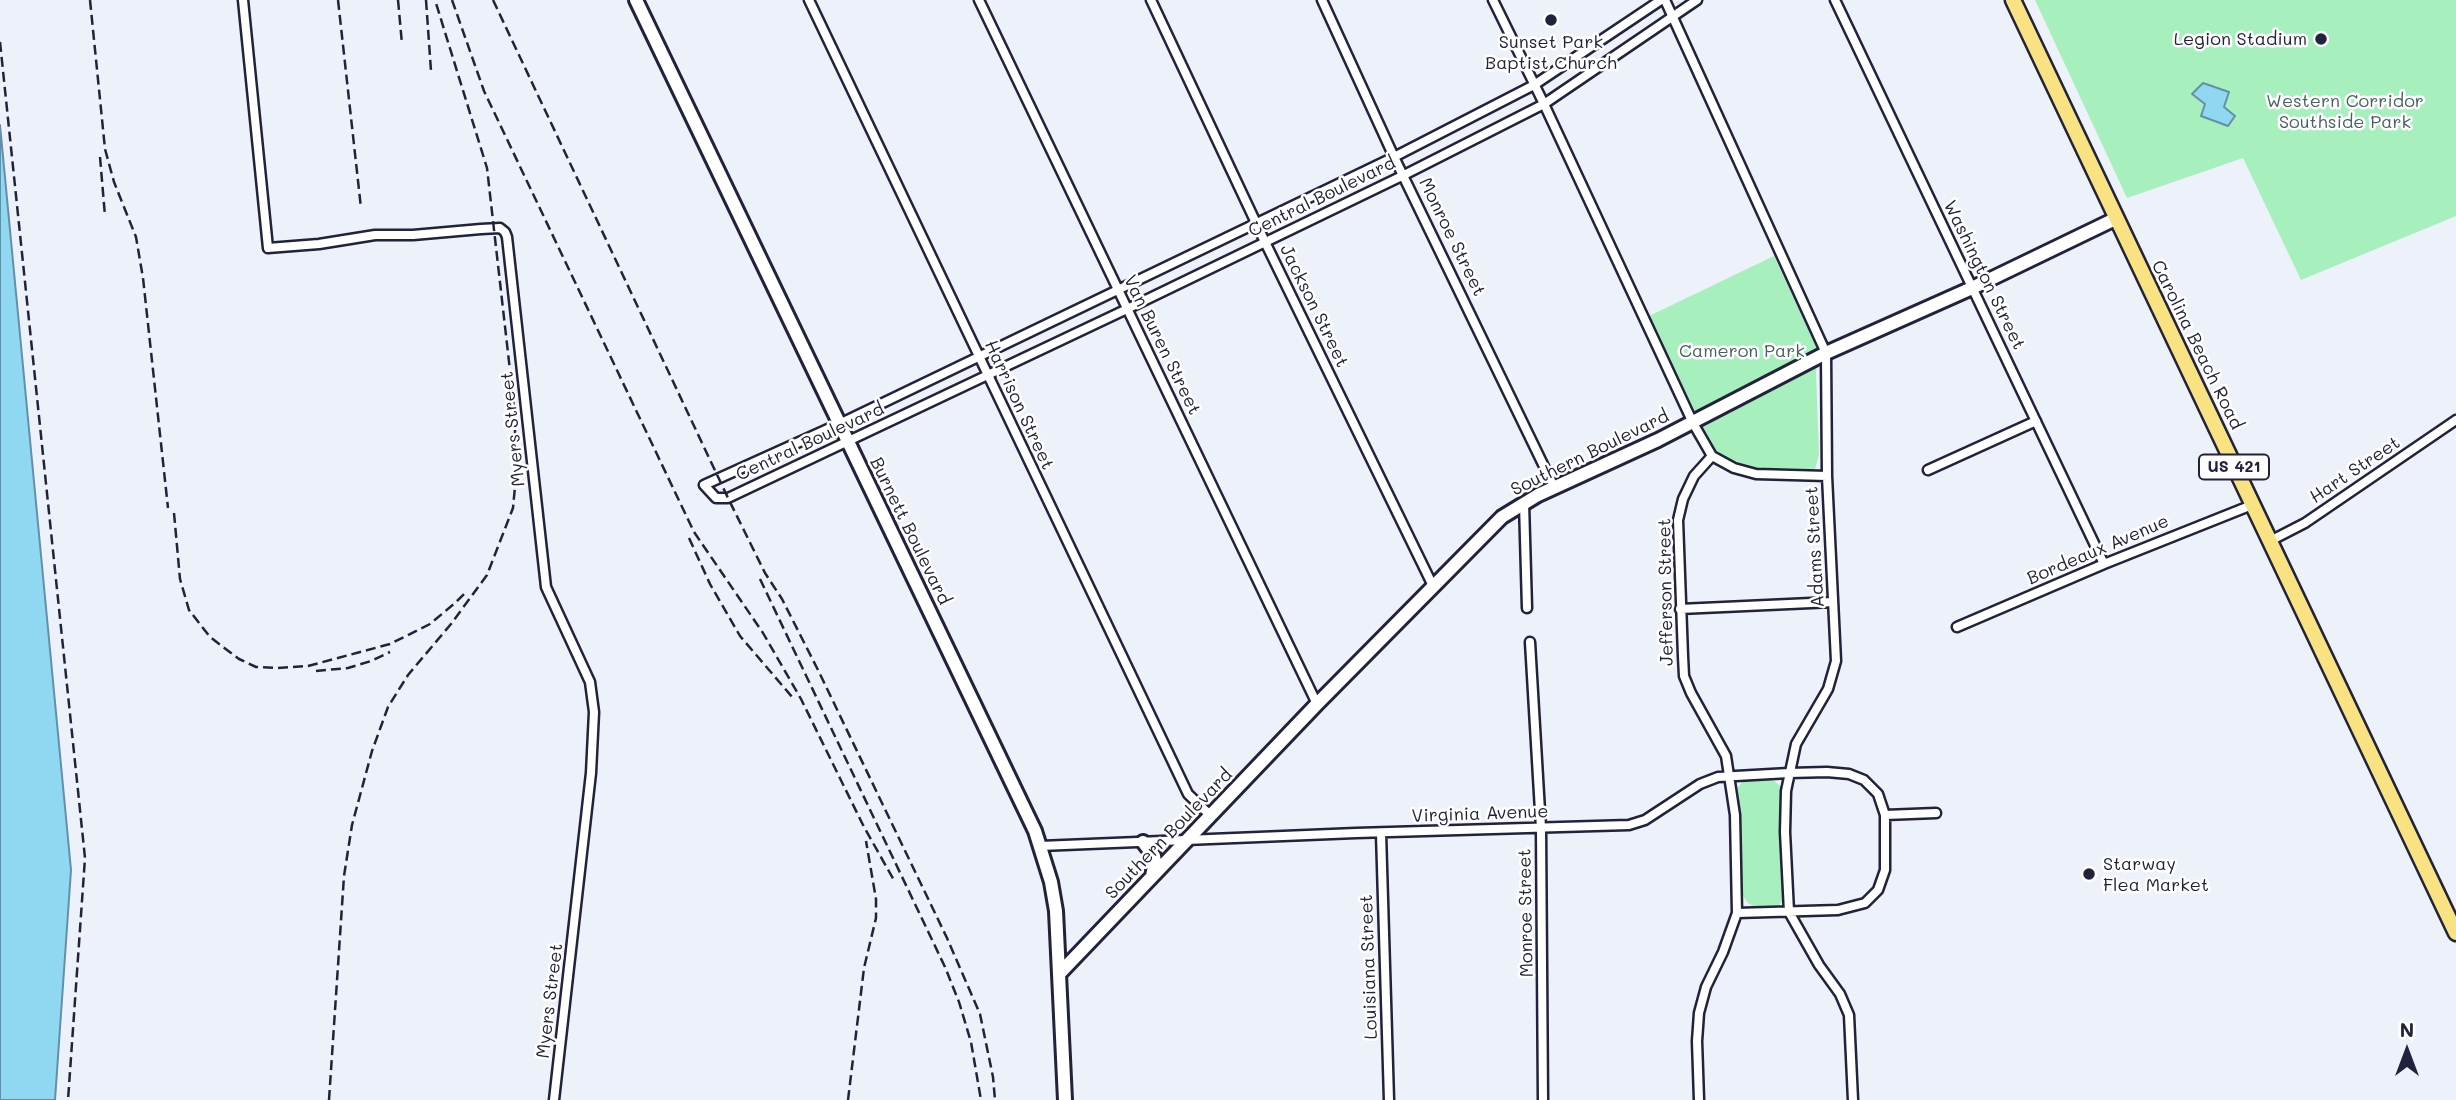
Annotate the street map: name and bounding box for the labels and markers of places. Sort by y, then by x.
marker: Sunset Park Baptist Church [1543,12,1559,28]
place label: Legion Stadium [2174,28,2307,50]
place label: Sunset Park Baptist Church [1485,31,1617,74]
marker: Legion Stadium [2313,31,2329,47]
place label: Starway Flea Market [2103,853,2209,896]
marker: Starway Flea Market [2081,866,2097,882]

